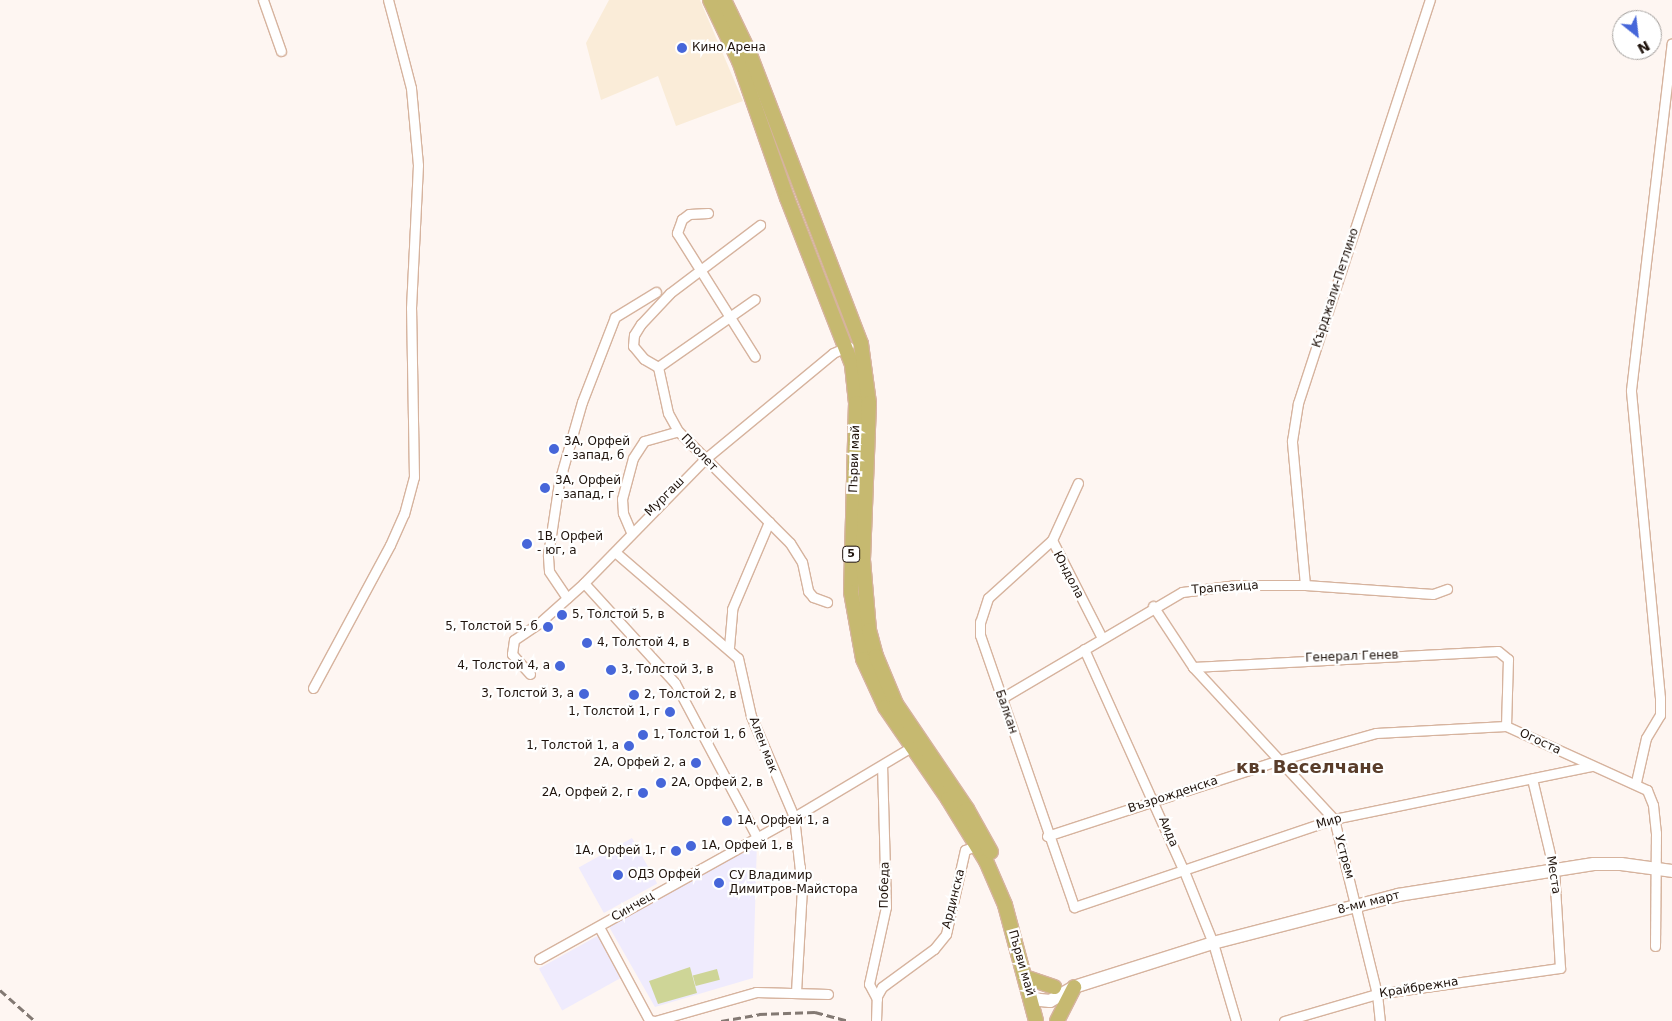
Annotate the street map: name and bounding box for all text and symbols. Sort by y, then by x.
north arrow [1612,10,1662,60]
text: N [1635,37,1653,57]
place label: Кино Арена [692,41,766,55]
marker: Кино Арена [676,42,688,54]
street label: Кърджали-Петлино [1310,226,1362,350]
street label: Първи май [847,425,863,493]
street label: Пролет [678,431,720,475]
place label: 3А, Орфей - запад, б [564,435,630,463]
marker: 3А, Орфей - запад, б [548,443,560,455]
place label: 3А, Орфей - запад, г [555,474,621,502]
street label: Мургаш [642,474,688,520]
marker: 3А, Орфей - запад, г [539,482,551,494]
place label: 1В, Орфей - юг, а [537,530,603,558]
marker: 1В, Орфей - юг, а [521,538,533,550]
road number: 5 [841,546,861,562]
street label: Юндола [1050,549,1086,601]
street label: Трапезица [1191,578,1259,598]
place label: 5, Толстой 5, в [572,608,664,622]
marker: 5, Толстой 5, в [556,609,568,621]
place label: 5, Толстой 5, б [445,620,538,634]
marker: 5, Толстой 5, б [542,621,554,633]
place label: 4, Толстой 4, в [597,636,689,650]
marker: 4, Толстой 4, в [581,637,593,649]
street label: Генерал Генев [1305,648,1399,666]
place label: 4, Толстой 4, а [457,659,550,673]
marker: 4, Толстой 4, а [554,660,566,672]
place label: 3, Толстой 3, в [621,663,713,677]
marker: 3, Толстой 3, в [605,664,617,676]
place label: 3, Толстой 3, а [481,687,574,701]
marker: 3, Толстой 3, а [578,688,590,700]
place label: 2, Толстой 2, в [644,688,736,702]
street label: Балкан [992,688,1020,736]
marker: 2, Толстой 2, в [628,689,640,701]
place label: 1, Толстой 1, г [568,705,660,719]
marker: 1, Толстой 1, г [664,706,676,718]
street label: Ален мак [746,715,780,775]
street label: Огоста [1517,726,1563,758]
place label: 1, Толстой 1, б [653,728,746,742]
marker: 1, Толстой 1, б [637,729,649,741]
place label: 1, Толстой 1, а [526,739,619,753]
marker: 1, Толстой 1, а [623,740,635,752]
place label: 2А, Орфей 2, а [594,756,686,770]
district label: кв. Веселчане [1236,756,1384,778]
marker: 2А, Орфей 2, а [690,757,702,769]
street label: Възрожденска [1126,774,1220,816]
place label: 2А, Орфей 2, в [671,776,763,790]
marker: 2А, Орфей 2, в [655,777,667,789]
place label: 2А, Орфей 2, г [542,786,633,800]
marker: 2А, Орфей 2, г [637,787,649,799]
street label: Мир [1315,812,1343,832]
place label: 1А, Орфей 1, а [737,814,829,828]
marker: 1А, Орфей 1, а [721,815,733,827]
street label: Аида [1155,815,1181,849]
street label: Устрем [1331,833,1357,881]
place label: 1А, Орфей 1, в [701,839,793,853]
marker: 1А, Орфей 1, в [685,840,697,852]
place label: 1А, Орфей 1, г [575,844,666,858]
marker: 1А, Орфей 1, г [670,845,682,857]
street label: Места [1543,855,1563,895]
street label: Победа [877,861,893,909]
place label: ОДЗ Орфей [628,868,701,882]
street label: Ардинска [940,868,968,930]
marker: ОДЗ Орфей [612,869,624,881]
place label: СУ Владимир Димитров-Майстора [729,869,858,897]
marker: СУ Владимир Димитров-Майстора [713,877,725,889]
street label: 8-ми март [1336,888,1402,918]
street label: Синчец [609,889,657,925]
street label: Първи май [1005,928,1037,998]
street label: Крайбрежна [1379,975,1459,1001]

